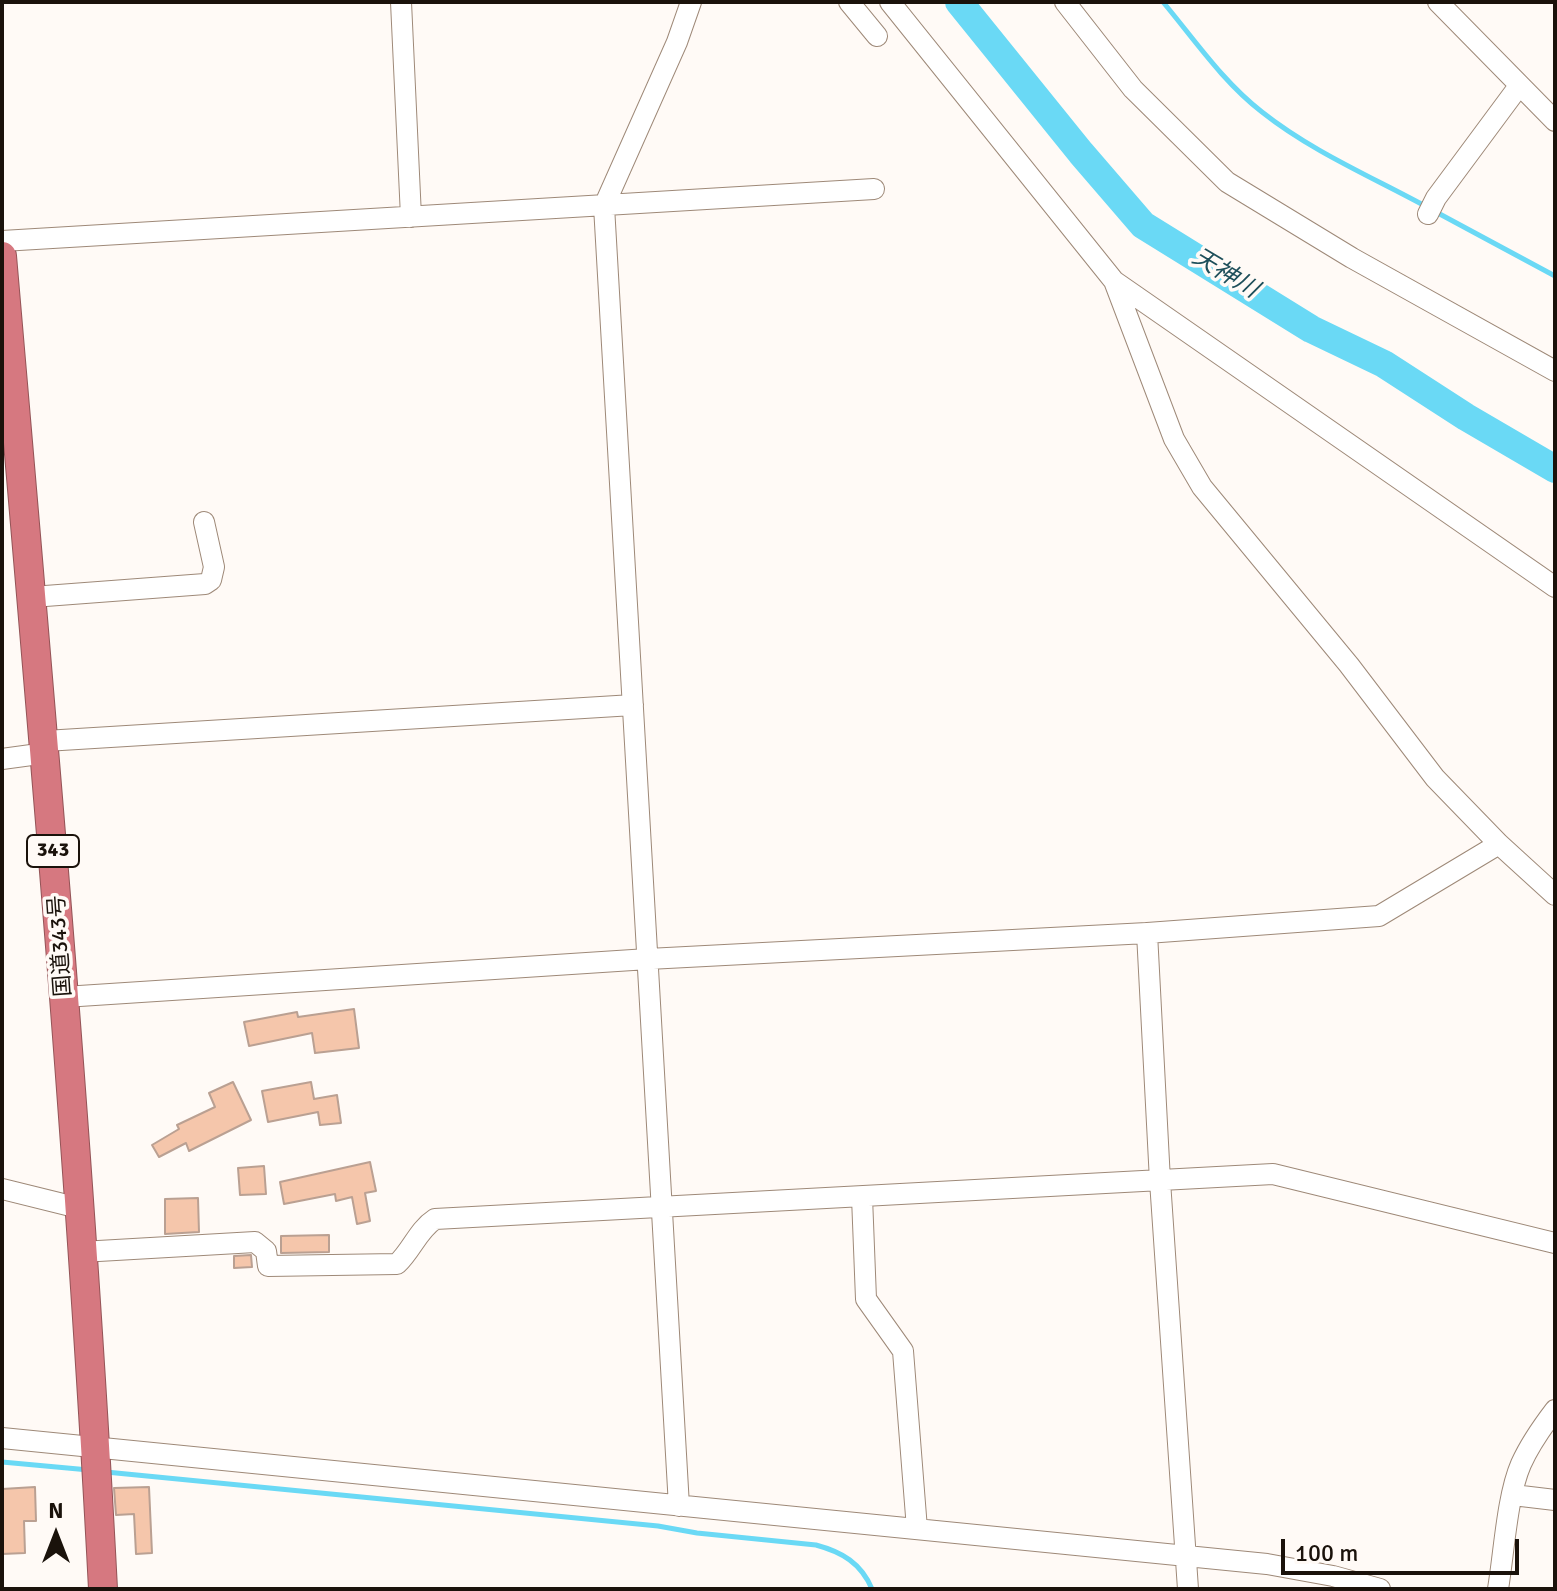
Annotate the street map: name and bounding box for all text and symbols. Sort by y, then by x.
water label: 天神川 [1187,243,1263,305]
road number: 343 [27,835,79,867]
street label: 国道343号 [44,894,78,998]
north arrow [16,1495,96,1575]
text: N [48,1497,64,1524]
scale bar [1285,1523,1523,1573]
text: 100 m [1295,1538,1358,1568]

